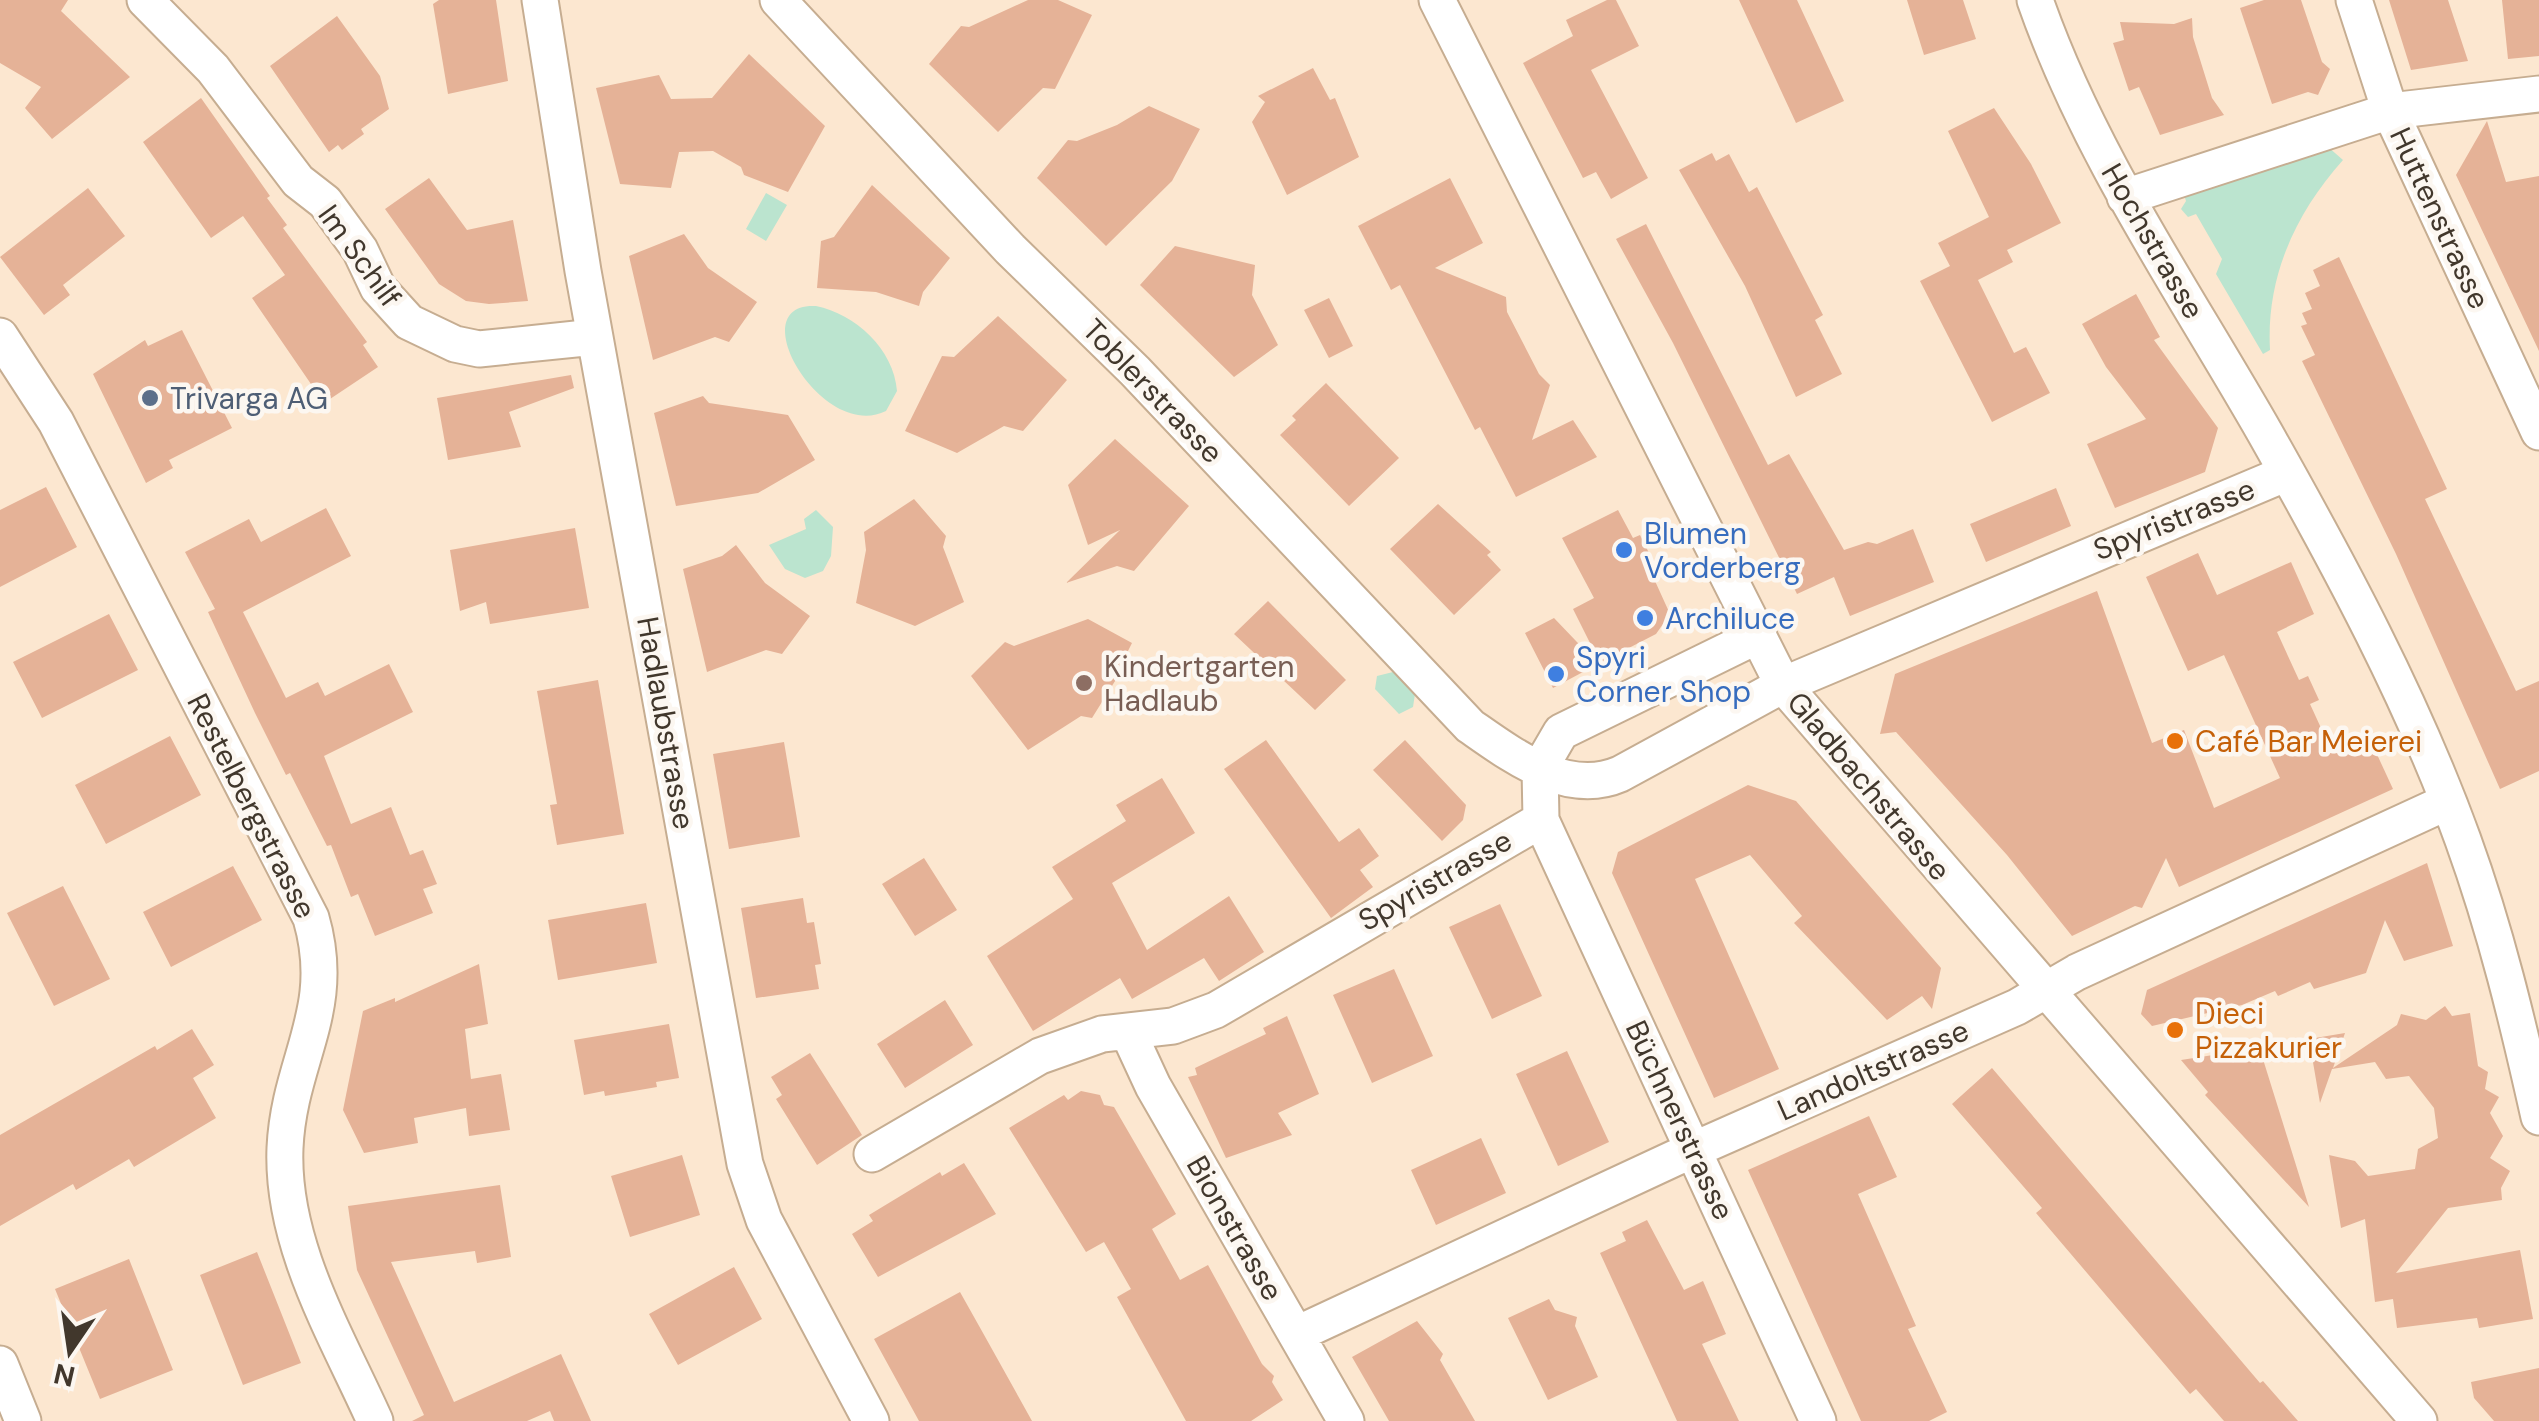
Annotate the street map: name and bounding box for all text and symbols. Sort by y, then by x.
street label: Huttenstrasse [2381,121,2499,315]
street label: Hochstrasse [2093,156,2213,326]
street label: Im Schilf [310,197,410,315]
street label: Toblerstrasse [1074,310,1232,472]
place label: Trivarga AG [170,379,328,418]
marker: Trivarga AG [139,387,161,409]
street label: Spyristrasse [2088,469,2260,569]
place label: Blumen Vorderberg [1644,514,1801,587]
marker: Blumen Vorderberg [1613,539,1635,561]
place label: Archiluce [1665,599,1795,638]
marker: Archiluce [1634,607,1656,629]
street label: Hadlaubstrasse [628,614,704,832]
place label: Spyri Corner Shop [1576,638,1751,711]
place label: Kindertgarten Hadlaub [1104,647,1294,720]
marker: Spyri Corner Shop [1545,663,1567,685]
marker: Kindertgarten Hadlaub [1073,672,1095,694]
street label: Gladbachstrasse [1779,684,1959,888]
street label: Restelbergstrasse [178,687,326,925]
place label: Café Bar Meierei [2195,722,2422,761]
marker: Café Bar Meierei [2164,730,2186,752]
street label: Spyristrasse [1351,820,1519,940]
place label: Dieci Pizzakurier [2195,994,2342,1067]
street label: Landoltstrasse [1771,1010,1975,1130]
street label: Büchnerstrasse [1617,1014,1743,1226]
marker: Dieci Pizzakurier [2164,1019,2186,1041]
street label: Bionstrasse [1178,1149,1292,1307]
north arrow [20,1301,120,1401]
text: N [50,1355,79,1395]

